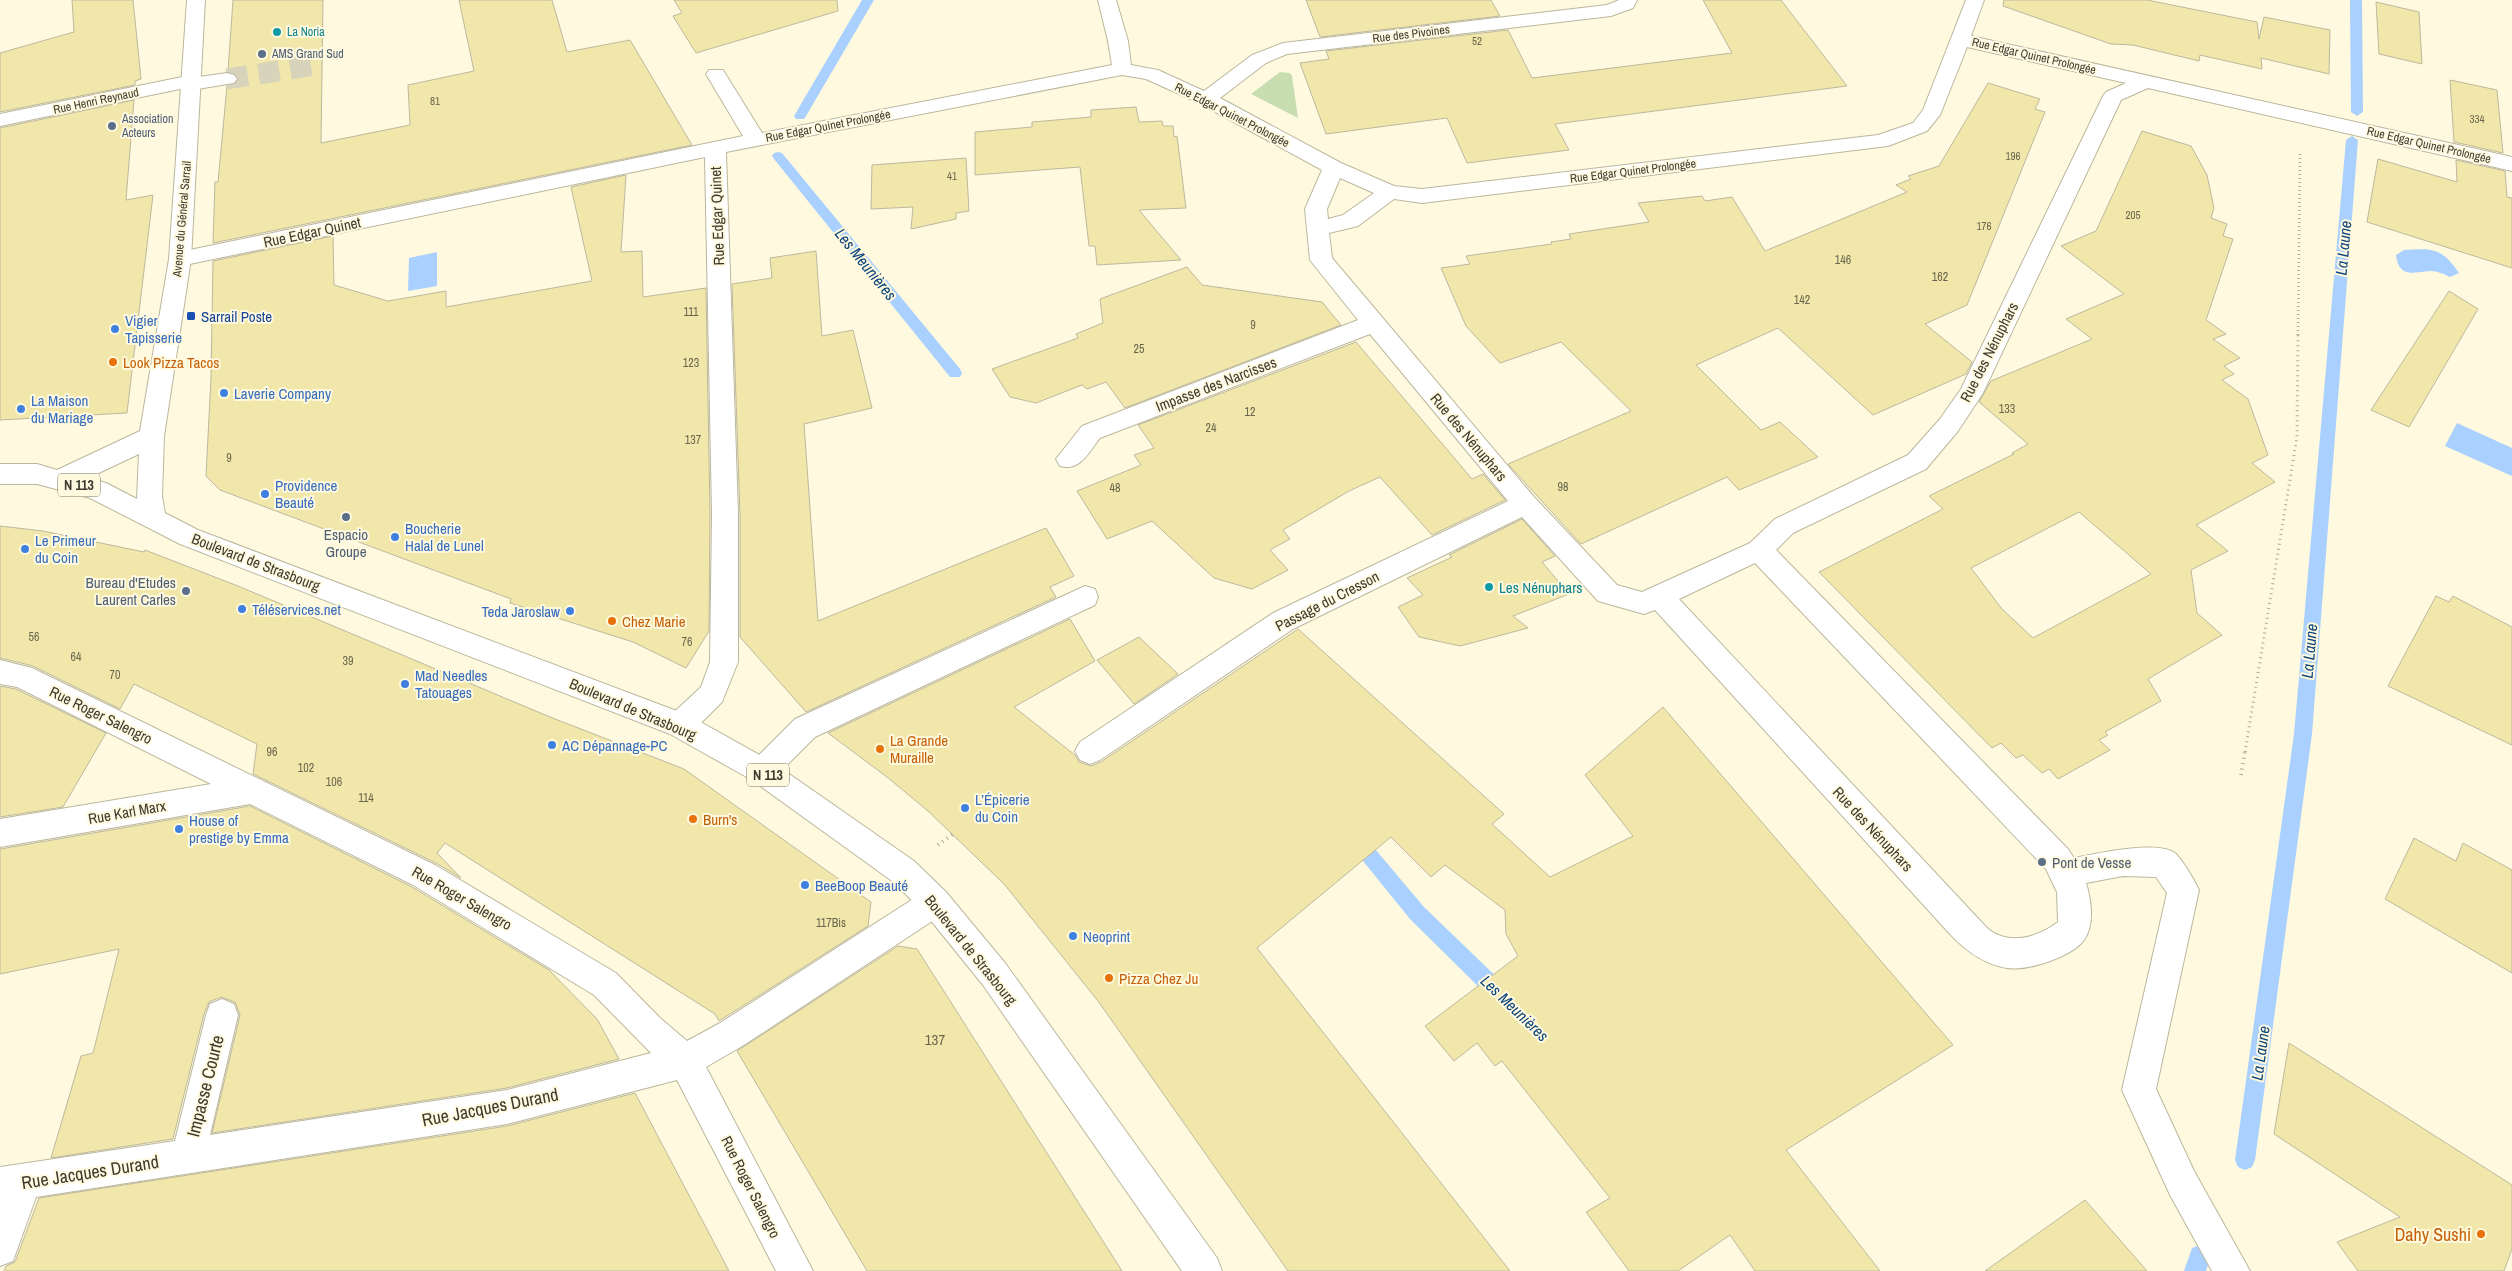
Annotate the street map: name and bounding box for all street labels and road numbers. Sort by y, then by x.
street label: Rue des Pivoines [1371,21,1451,47]
street label: Rue Edgar Quinet Prolongée [1970,34,2098,78]
street label: Rue Edgar Quinet Prolongée [1172,79,1292,151]
street label: Rue Henri Reynaud [52,84,140,118]
street label: Rue Edgar Quinet Prolongée [764,106,892,146]
street label: Rue Edgar Quinet Prolongée [2365,123,2493,167]
street label: Rue Edgar Quinet Prolongée [1569,155,1697,187]
street label: Avenue du Général Sarrail [169,160,195,279]
street label: Rue Edgar Quinet [705,166,729,266]
street label: Rue Edgar Quinet [261,211,363,253]
street label: Rue des Nénuphars [1955,298,2023,406]
street label: Impasse des Narcisses [1153,351,1279,417]
street label: Rue des Nénuphars [1426,388,1512,486]
road number: N 113 [58,474,100,496]
street label: Boulevard de Strasbourg [189,528,323,596]
street label: Passage du Cresson [1271,566,1383,636]
street label: Boulevard de Strasbourg [566,673,700,745]
street label: Rue Roger Salengro [46,681,156,749]
road number: N 113 [747,764,789,786]
street label: Rue des Nénuphars [1828,782,1918,876]
street label: Rue Karl Marx [86,795,168,829]
street label: Rue Roger Salengro [408,861,516,935]
street label: Boulevard de Strasbourg [920,891,1022,1010]
street label: Impasse Courte [180,1032,230,1140]
street label: Rue Jacques Durand [420,1082,560,1132]
street label: Rue Roger Salengro [716,1132,786,1242]
street label: Rue Jacques Durand [20,1149,160,1195]

